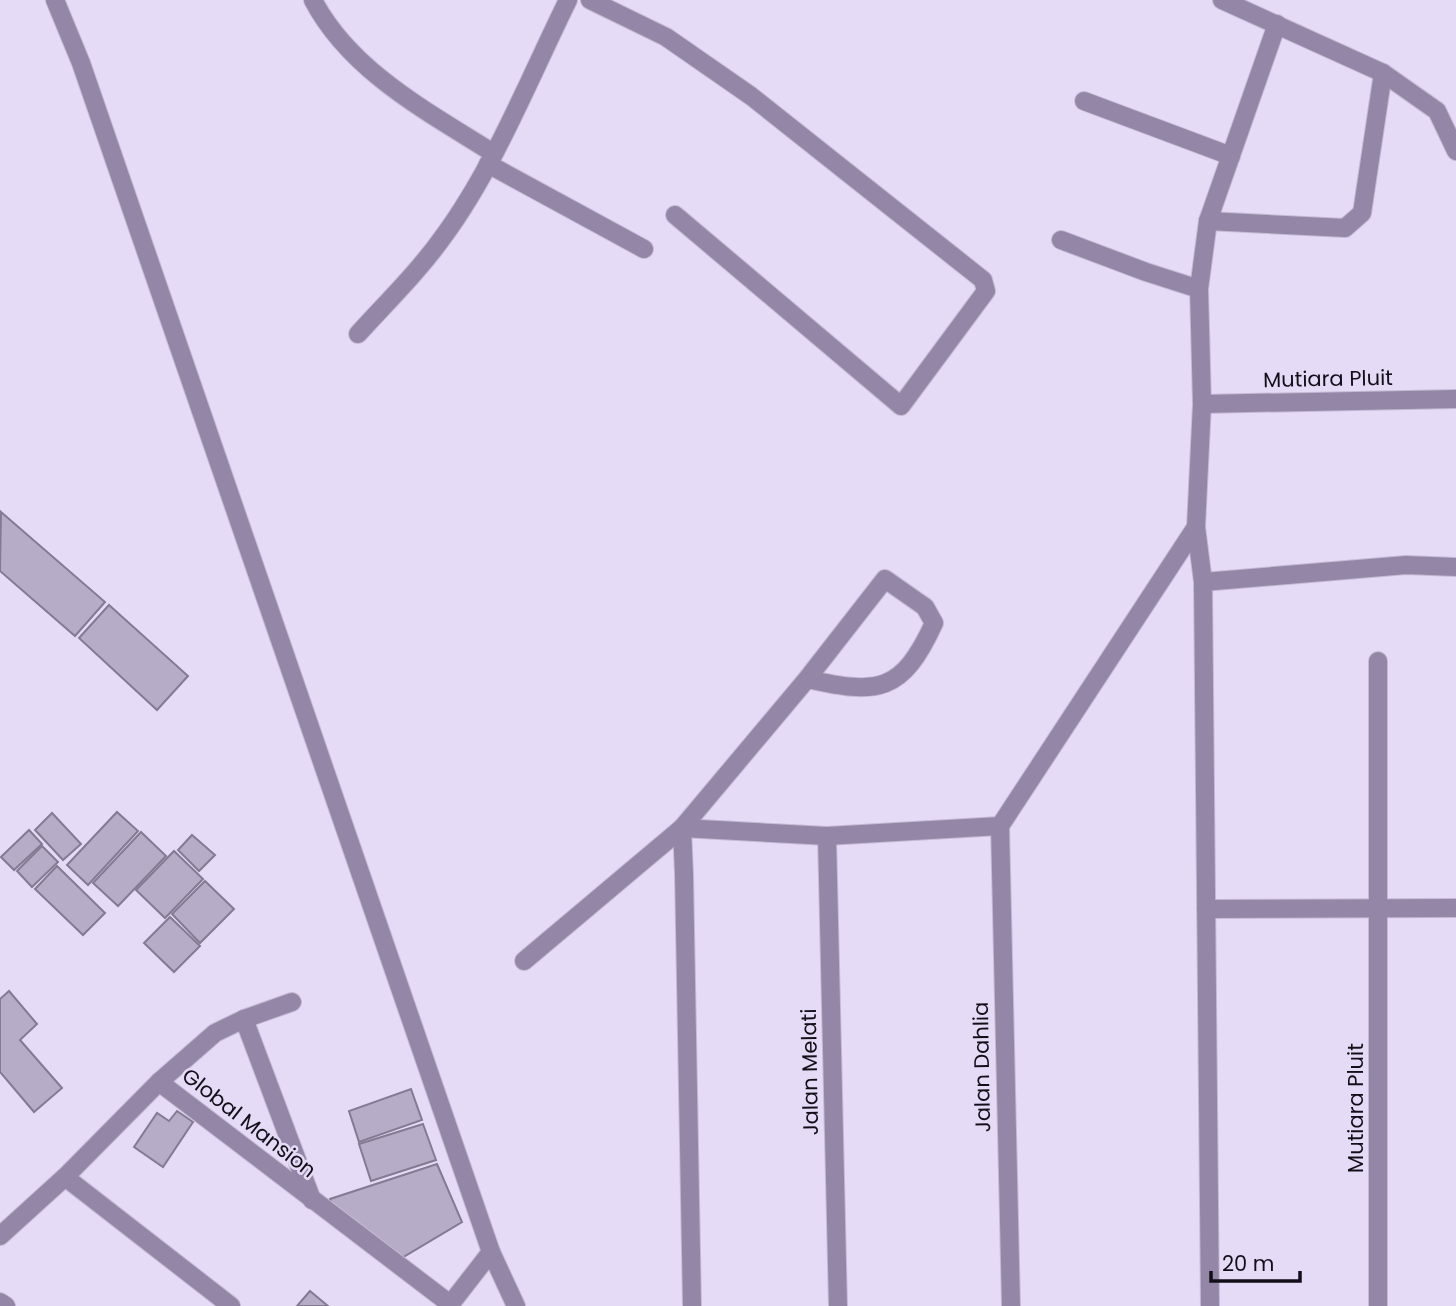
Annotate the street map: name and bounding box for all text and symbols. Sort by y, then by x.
street label: Mutiara Pluit [1263,363,1393,394]
street label: Jalan Dahlia [966,1001,997,1133]
street label: Jalan Melati [794,1008,825,1136]
street label: Mutiara Pluit [1341,1043,1370,1173]
street label: Global Mansion [176,1061,322,1184]
scale bar [1211,1240,1300,1284]
text: 20 m [1222,1249,1275,1278]

